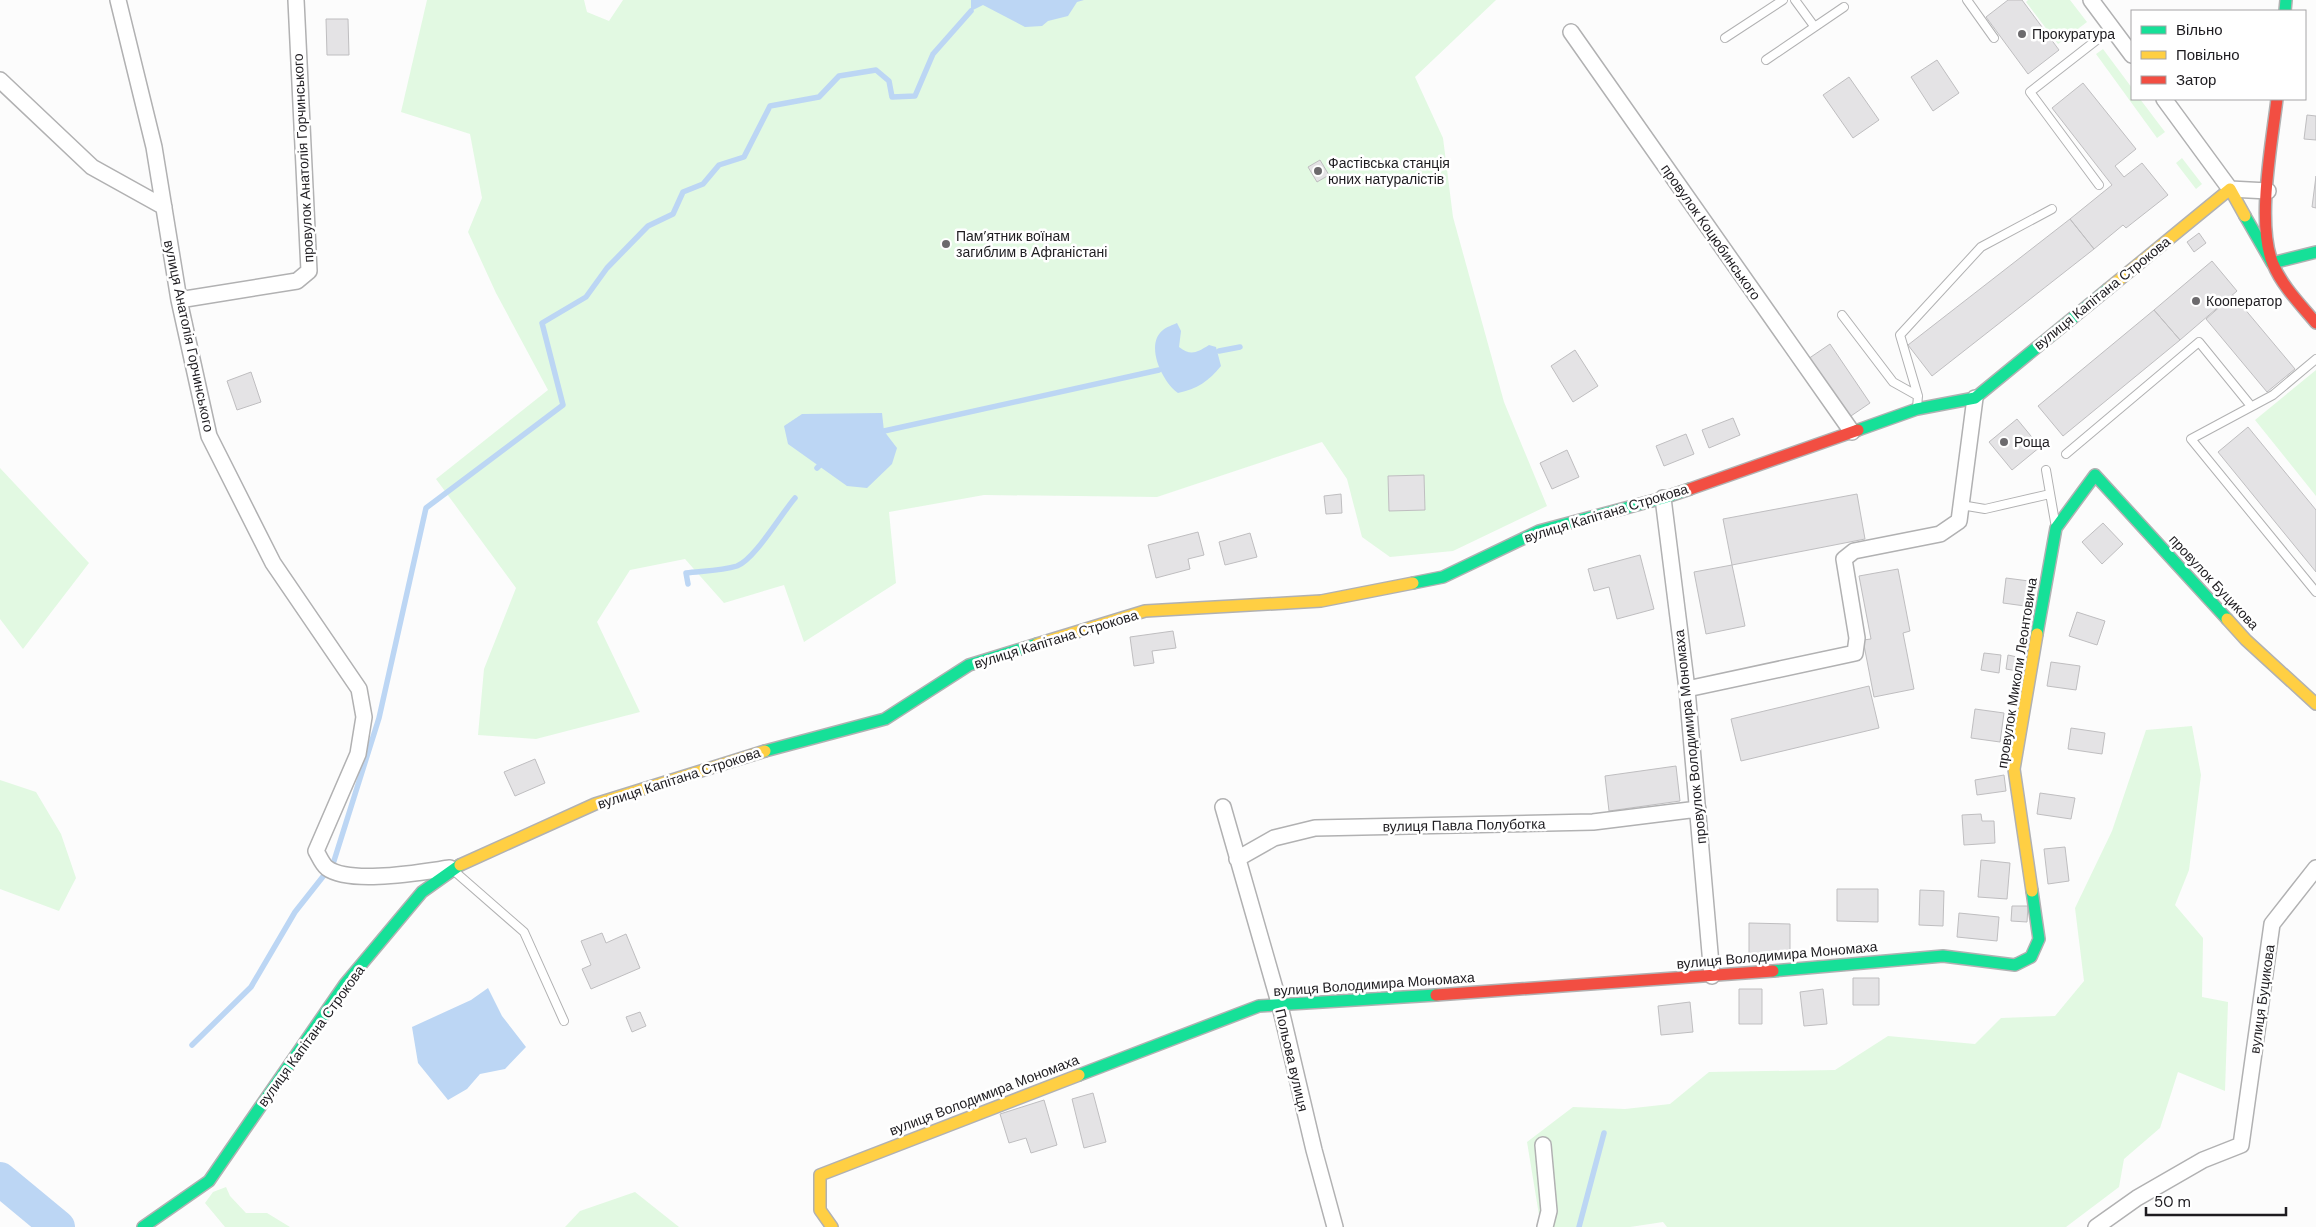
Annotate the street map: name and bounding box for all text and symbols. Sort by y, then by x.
legend [2131,10,2306,100]
text: Вільно [2176,20,2223,40]
place label: Прокуратура [2032,25,2115,43]
marker: Прокуратура [2016,28,2028,40]
text: Повільно [2176,45,2240,65]
street label: провулок Анатолія Горчинського [289,53,317,263]
text: Затор [2176,70,2216,90]
place label: Фастівська станція юних натуралістів [1328,154,1450,188]
street label: провулок Коцюбинського [1657,161,1765,304]
marker: Фастівська станція юних натуралістів [1312,165,1324,177]
place label: Пам’ятник воїнам загиблим в Афганістані [956,227,1107,261]
street label: вулиця Капітана Строкова [2030,232,2174,354]
street label: вулиця Анатолія Горчинського [160,238,218,434]
marker: Пам’ятник воїнам загиблим в Афганістані [940,238,952,250]
place label: Кооператор [2206,292,2282,310]
marker: Кооператор [2190,295,2202,307]
place label: Роща [2014,433,2050,451]
marker: Роща [1998,436,2010,448]
street label: вулиця Капітана Строкова [1522,479,1690,546]
street label: провулок Буцикова [2165,531,2263,634]
street label: провулок Миколи Леонтовича [1993,576,2041,770]
street label: вулиця Капітана Строкова [972,605,1140,672]
street label: провулок Володимира Мономаха [1670,629,1710,845]
street label: вулиця Капітана Строкова [595,743,763,813]
street label: вулиця Павла Полуботка [1382,815,1546,835]
street label: вулиця Володимира Мономаха [1676,937,1878,973]
street label: вулиця Буцикова [2245,943,2279,1055]
street label: вулиця Капітана Строкова [254,962,368,1110]
street label: вулиця Володимира Мономаха [1273,968,1475,1000]
street label: Польова вулиця [1271,1007,1313,1113]
street label: вулиця Володимира Мономаха [887,1050,1082,1140]
scale bar [2146,1184,2286,1216]
text: 50 m [2154,1192,2191,1212]

